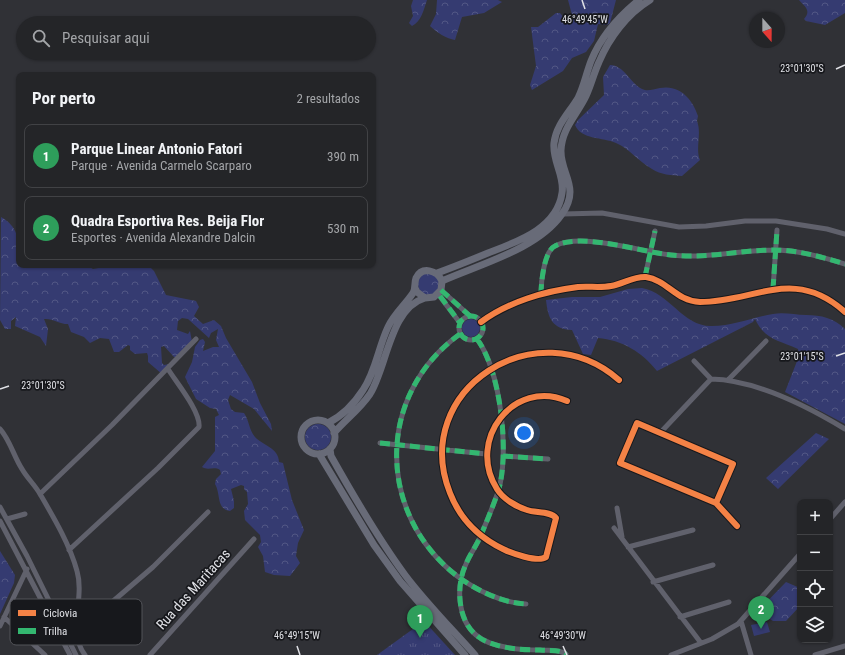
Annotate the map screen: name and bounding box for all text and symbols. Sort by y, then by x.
north arrow [749,12,785,48]
text: 46°49'45"W [562,14,608,25]
search box [16,16,376,60]
icon: search [30,27,52,49]
text: Pesquisar aqui [62,29,150,47]
text: 23°01'30"S [780,63,824,74]
text: Por perto [32,88,96,108]
text: 2 resultados [296,91,360,106]
text: Parque Linear Antonio Fatori [71,140,242,158]
text: 1 [43,149,49,164]
text: 390 m [327,149,359,164]
text: Parque · Avenida Carmelo Scarparo [71,158,252,173]
text: Quadra Esportiva Res. Beija Flor [71,212,264,230]
text: 2 [43,221,49,236]
text: 530 m [327,221,359,236]
text: Esportes · Avenida Alexandre Dalcin [71,230,255,245]
text: 23°01'15"S [780,351,824,362]
text: 23°01'30"S [21,380,65,391]
your location [514,423,534,443]
map controls [797,499,833,643]
button: + [797,499,833,535]
button: − [797,535,833,571]
street label: Rua das Maritacas [153,546,233,632]
button: locate [797,571,833,607]
pin: 2 [748,596,774,629]
legend [10,599,142,645]
pin: 1 [407,605,433,638]
text: Ciclovia [43,607,77,620]
button: layers [797,607,833,643]
text: Trilha [43,625,67,638]
text: 46°49'15"W [274,630,320,641]
text: 46°49'30"W [540,630,586,641]

